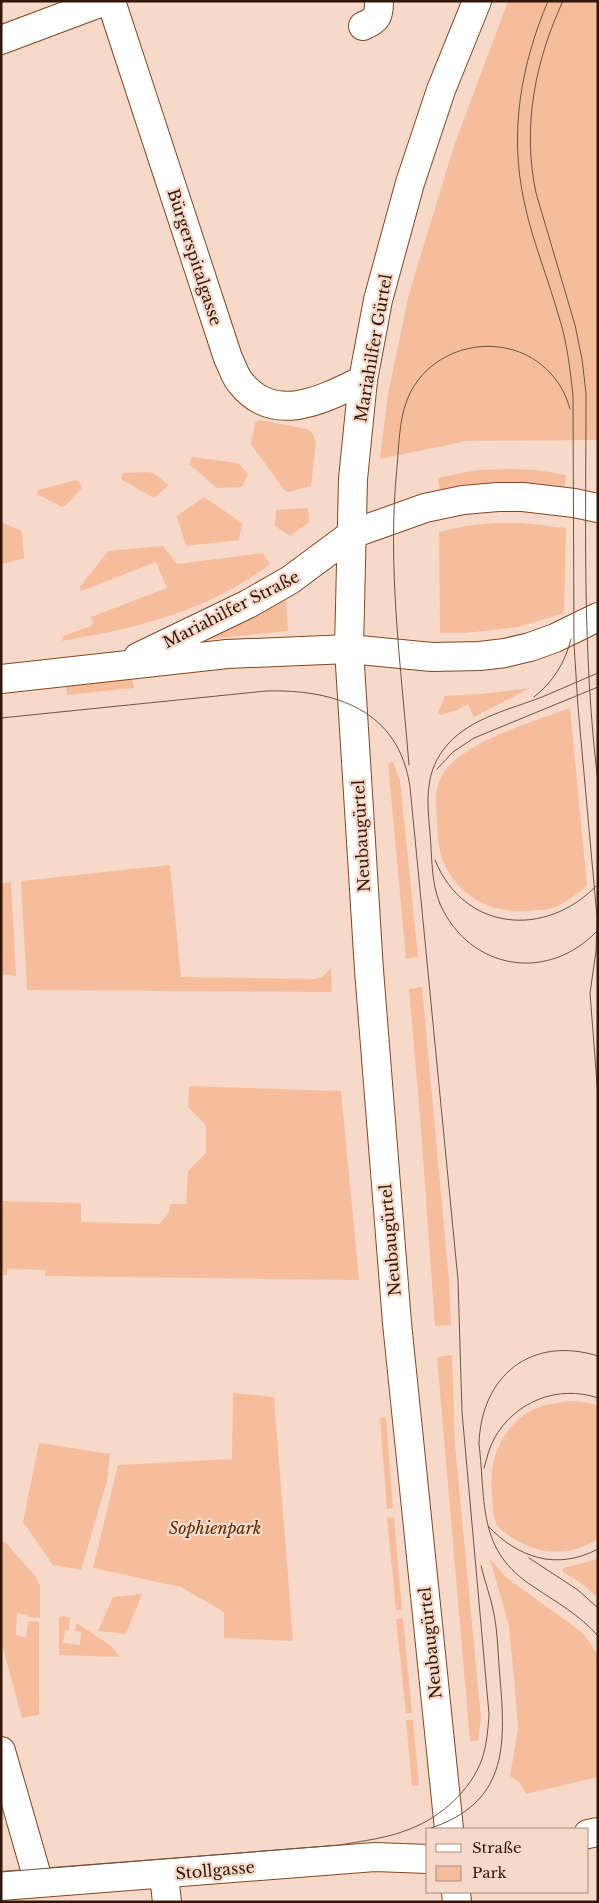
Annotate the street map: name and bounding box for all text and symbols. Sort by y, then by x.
street label: Bürgerspitalgasse [163,186,227,328]
street label: Mariahilfer Gürtel [350,272,396,424]
street label: Mariahilfer Straße [160,566,302,652]
street label: Neubaugürtel [348,779,374,893]
street label: Neubaugürtel [375,1183,405,1297]
park label: Sophienpark [169,1518,261,1538]
street label: Neubaugürtel [414,1586,446,1700]
legend [426,1828,589,1893]
text: Straße [472,1838,522,1857]
street label: Stollgasse [175,1857,255,1883]
text: Park [472,1863,508,1882]

